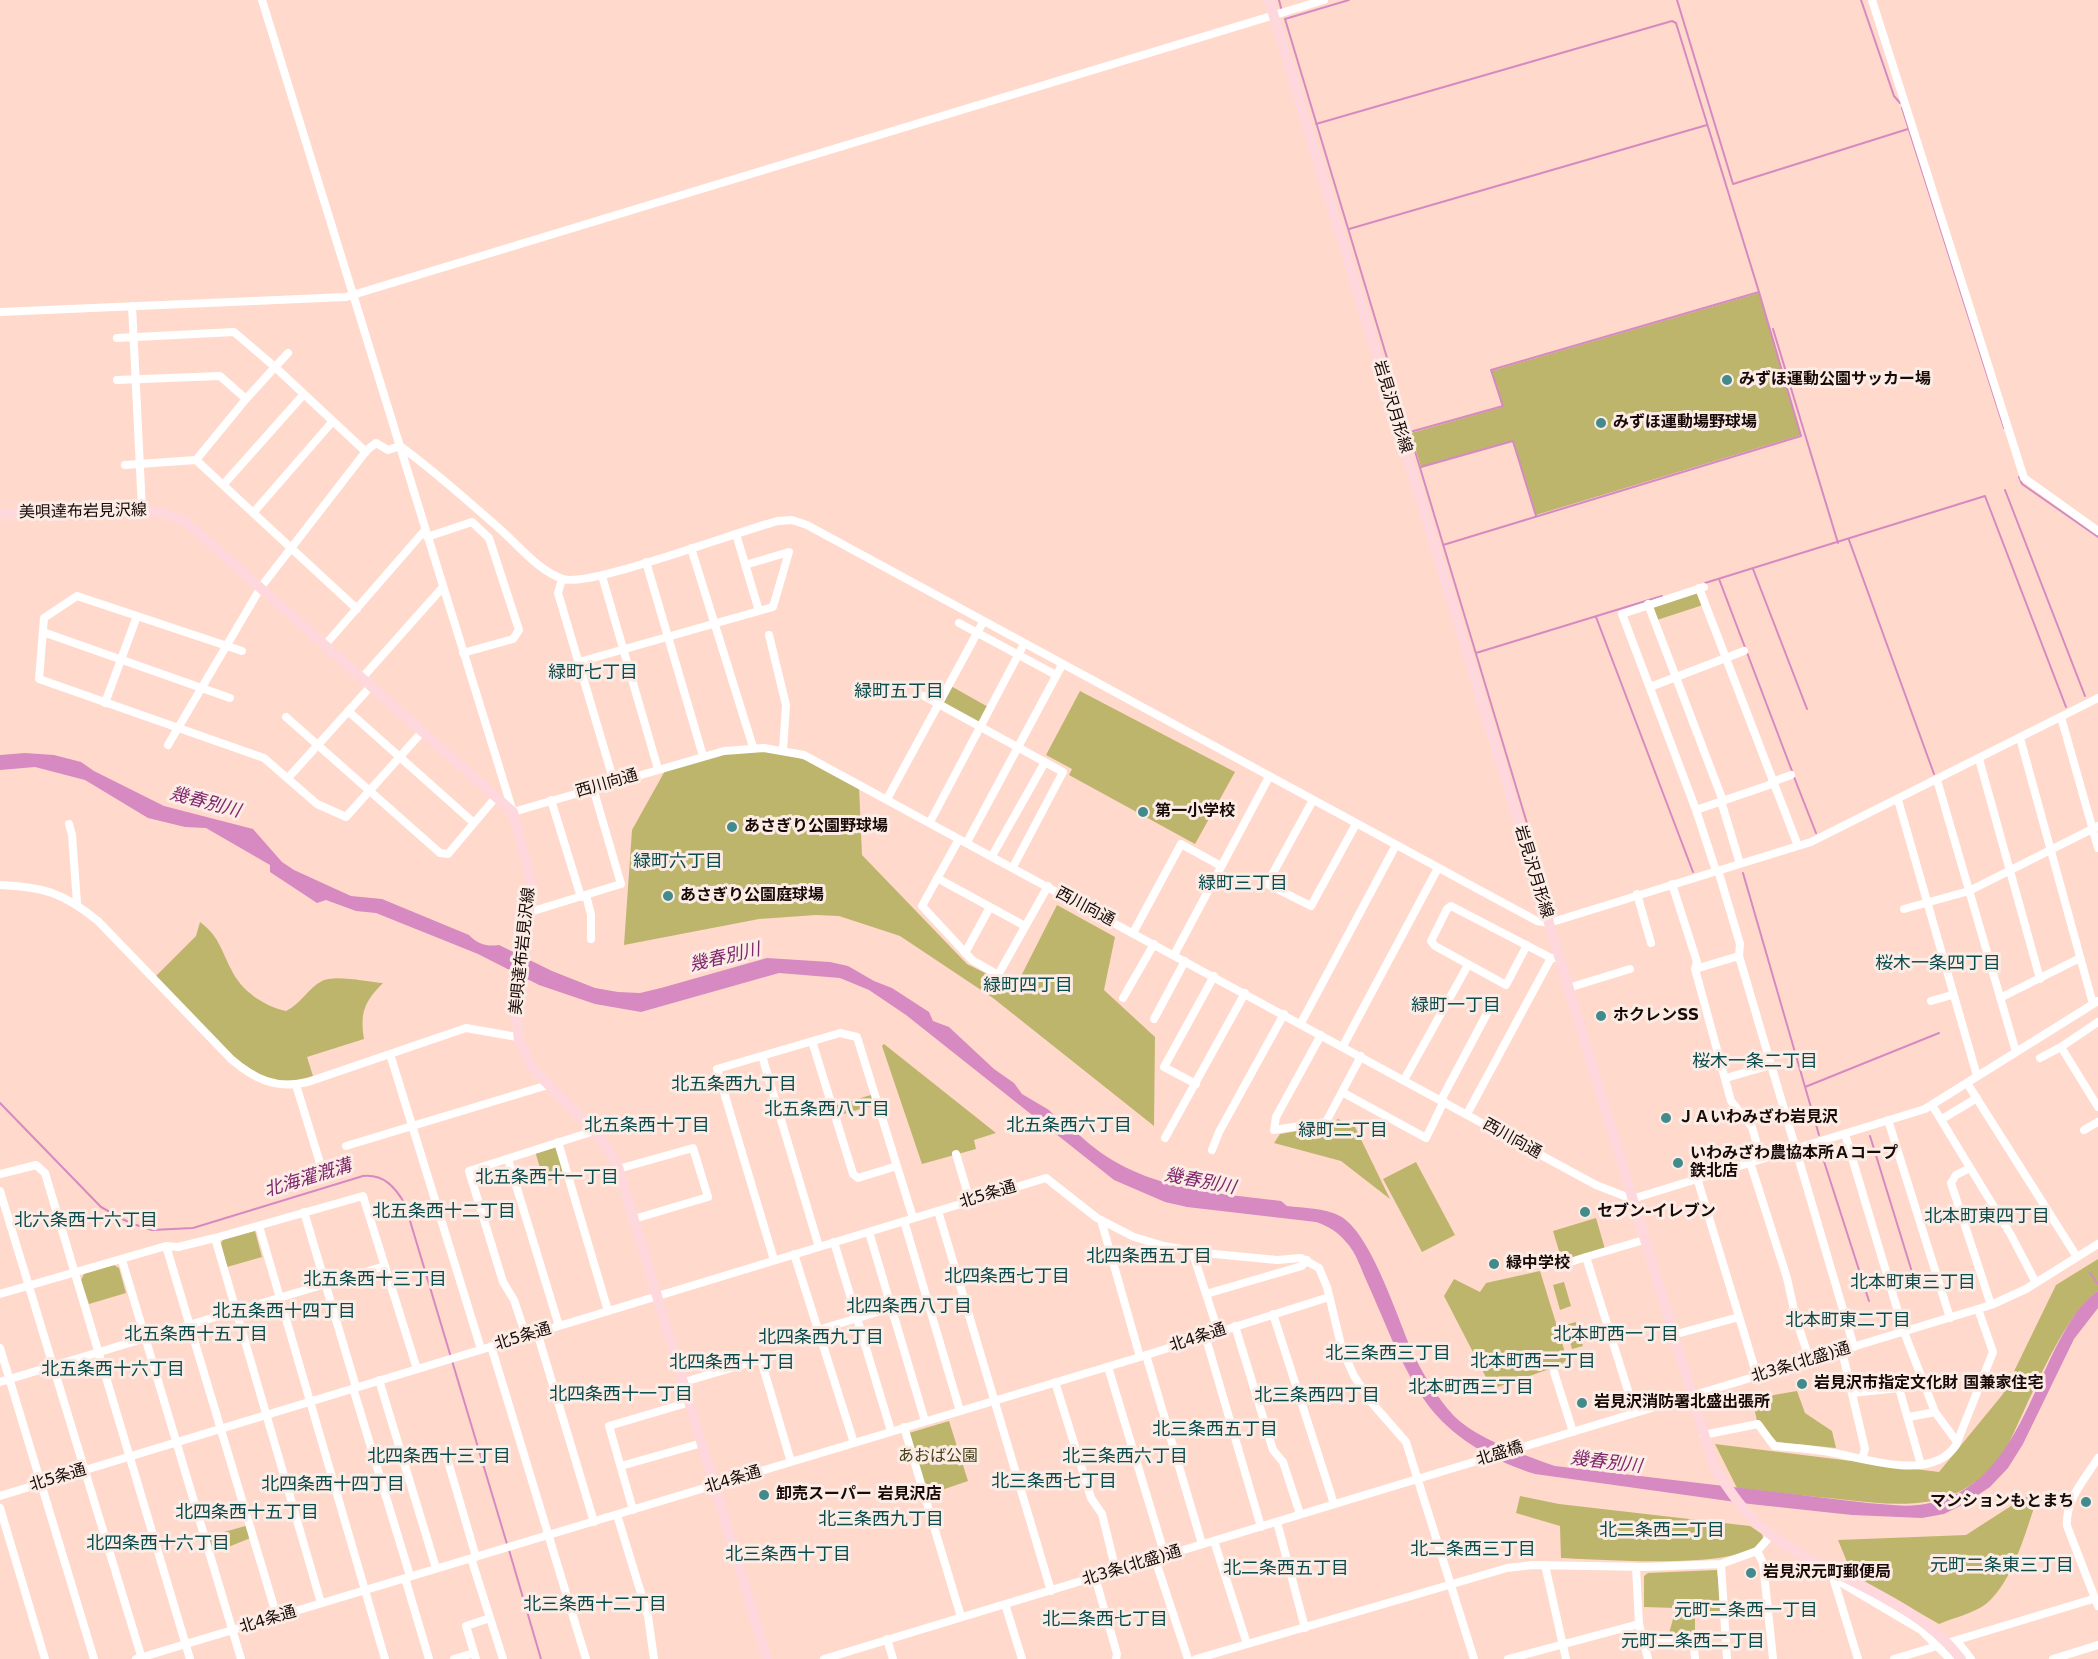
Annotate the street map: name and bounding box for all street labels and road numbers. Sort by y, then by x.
street label: 岩見沢月形線 [1369,358,1415,456]
street label: 美唄達布岩見沢線 [19,501,147,523]
street label: 西川向通 [574,766,640,802]
street label: 岩見沢月形線 [1510,823,1556,921]
street label: 西川向通 [1052,884,1118,930]
street label: 美唄達布岩見沢線 [507,886,539,1016]
street label: 西川向通 [1479,1115,1545,1163]
street label: 北5条通 [957,1177,1019,1213]
street label: 北5条通 [492,1319,554,1355]
street label: 北4条通 [1167,1320,1229,1356]
street label: 北3条(北盛)通 [1749,1339,1853,1387]
street label: 北盛橋 [1474,1438,1526,1470]
street label: 北5条通 [27,1460,89,1496]
street label: 北4条通 [702,1462,764,1498]
street label: 北3条(北盛)通 [1080,1542,1184,1590]
street label: 北4条通 [237,1602,299,1638]

